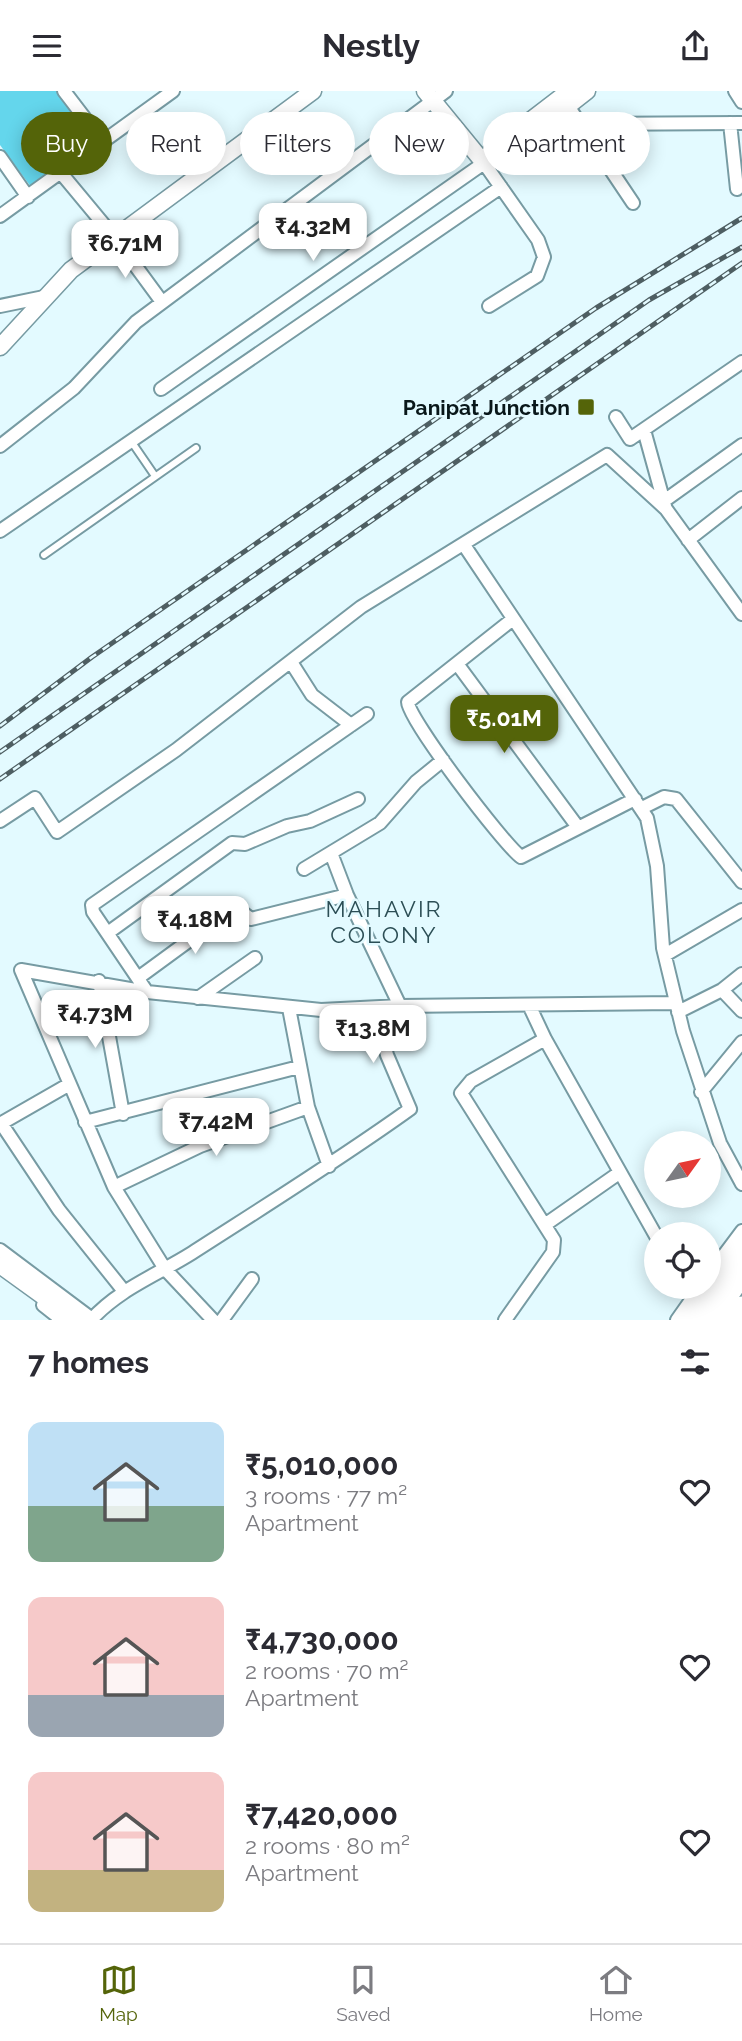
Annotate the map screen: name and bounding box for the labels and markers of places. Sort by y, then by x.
pin: ₹4.32M [256,204,370,263]
pin: ₹6.71M [68,221,182,280]
place label: Panipat Junction [403,395,570,420]
marker: Panipat Junction [576,397,596,417]
pin: ₹5.01M [447,695,561,755]
pin: ₹4.18M [138,897,252,956]
pin: ₹4.73M [38,991,152,1050]
pin: ₹13.8M [316,1005,430,1065]
pin: ₹7.42M [159,1098,273,1158]

